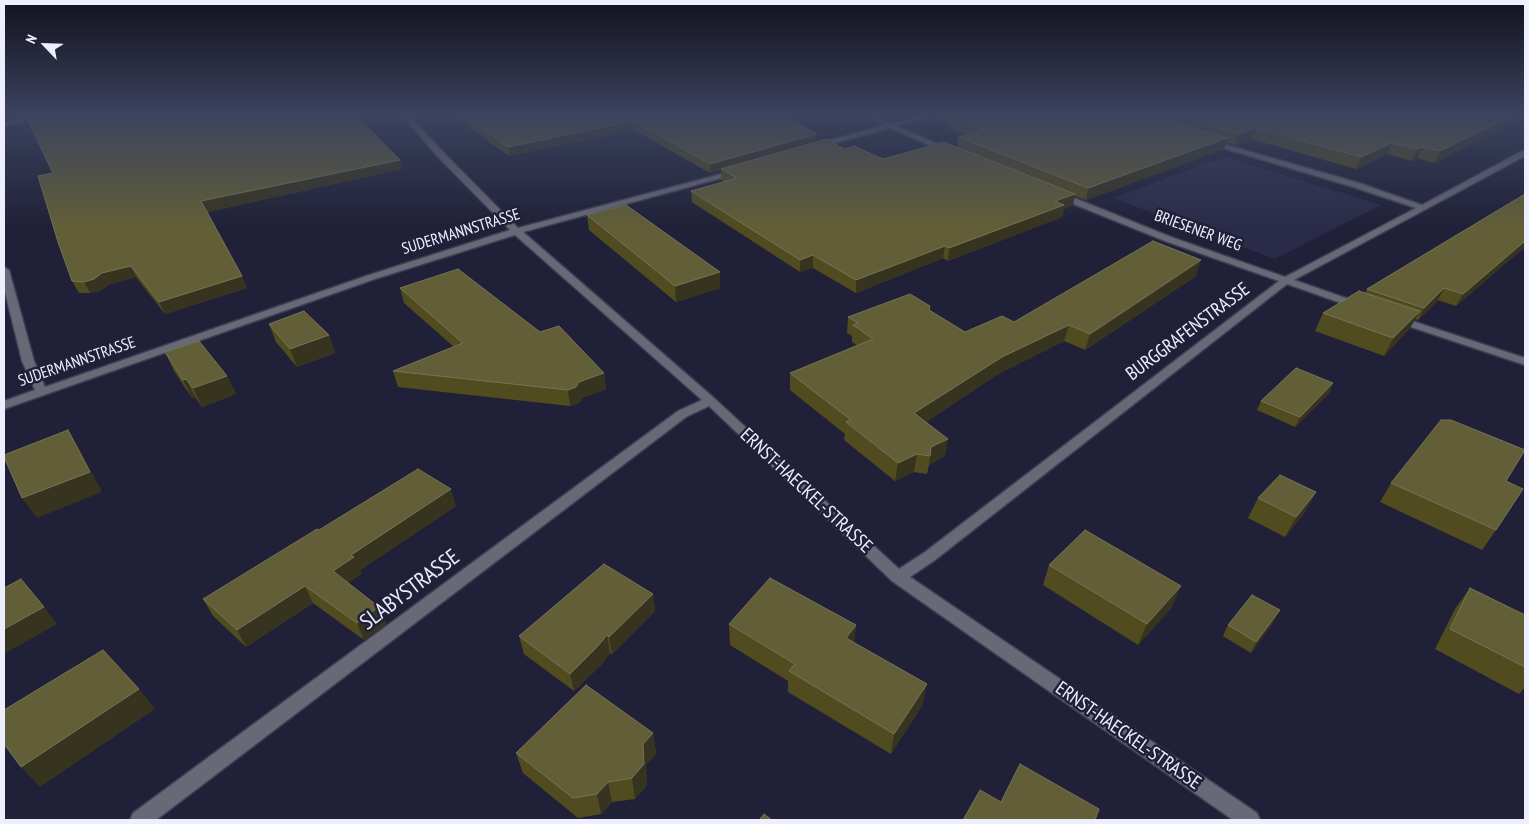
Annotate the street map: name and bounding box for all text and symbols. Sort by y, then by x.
north arrow [20,20,70,70]
text: N [22,32,41,46]
street label: SUDERMANNSTRASSE [400,205,522,259]
street label: BRIESENER WEG [1152,206,1244,256]
street label: BURGGRAFENSTRASSE [1122,278,1254,386]
street label: SUDERMANNSTRASSE [16,333,138,391]
street label: ERNST-HAECKEL-STRASSE [735,424,877,558]
street label: SLABYSTRASSE [355,544,465,636]
street label: ERNST-HAECKEL-STRASSE [1051,677,1205,795]

